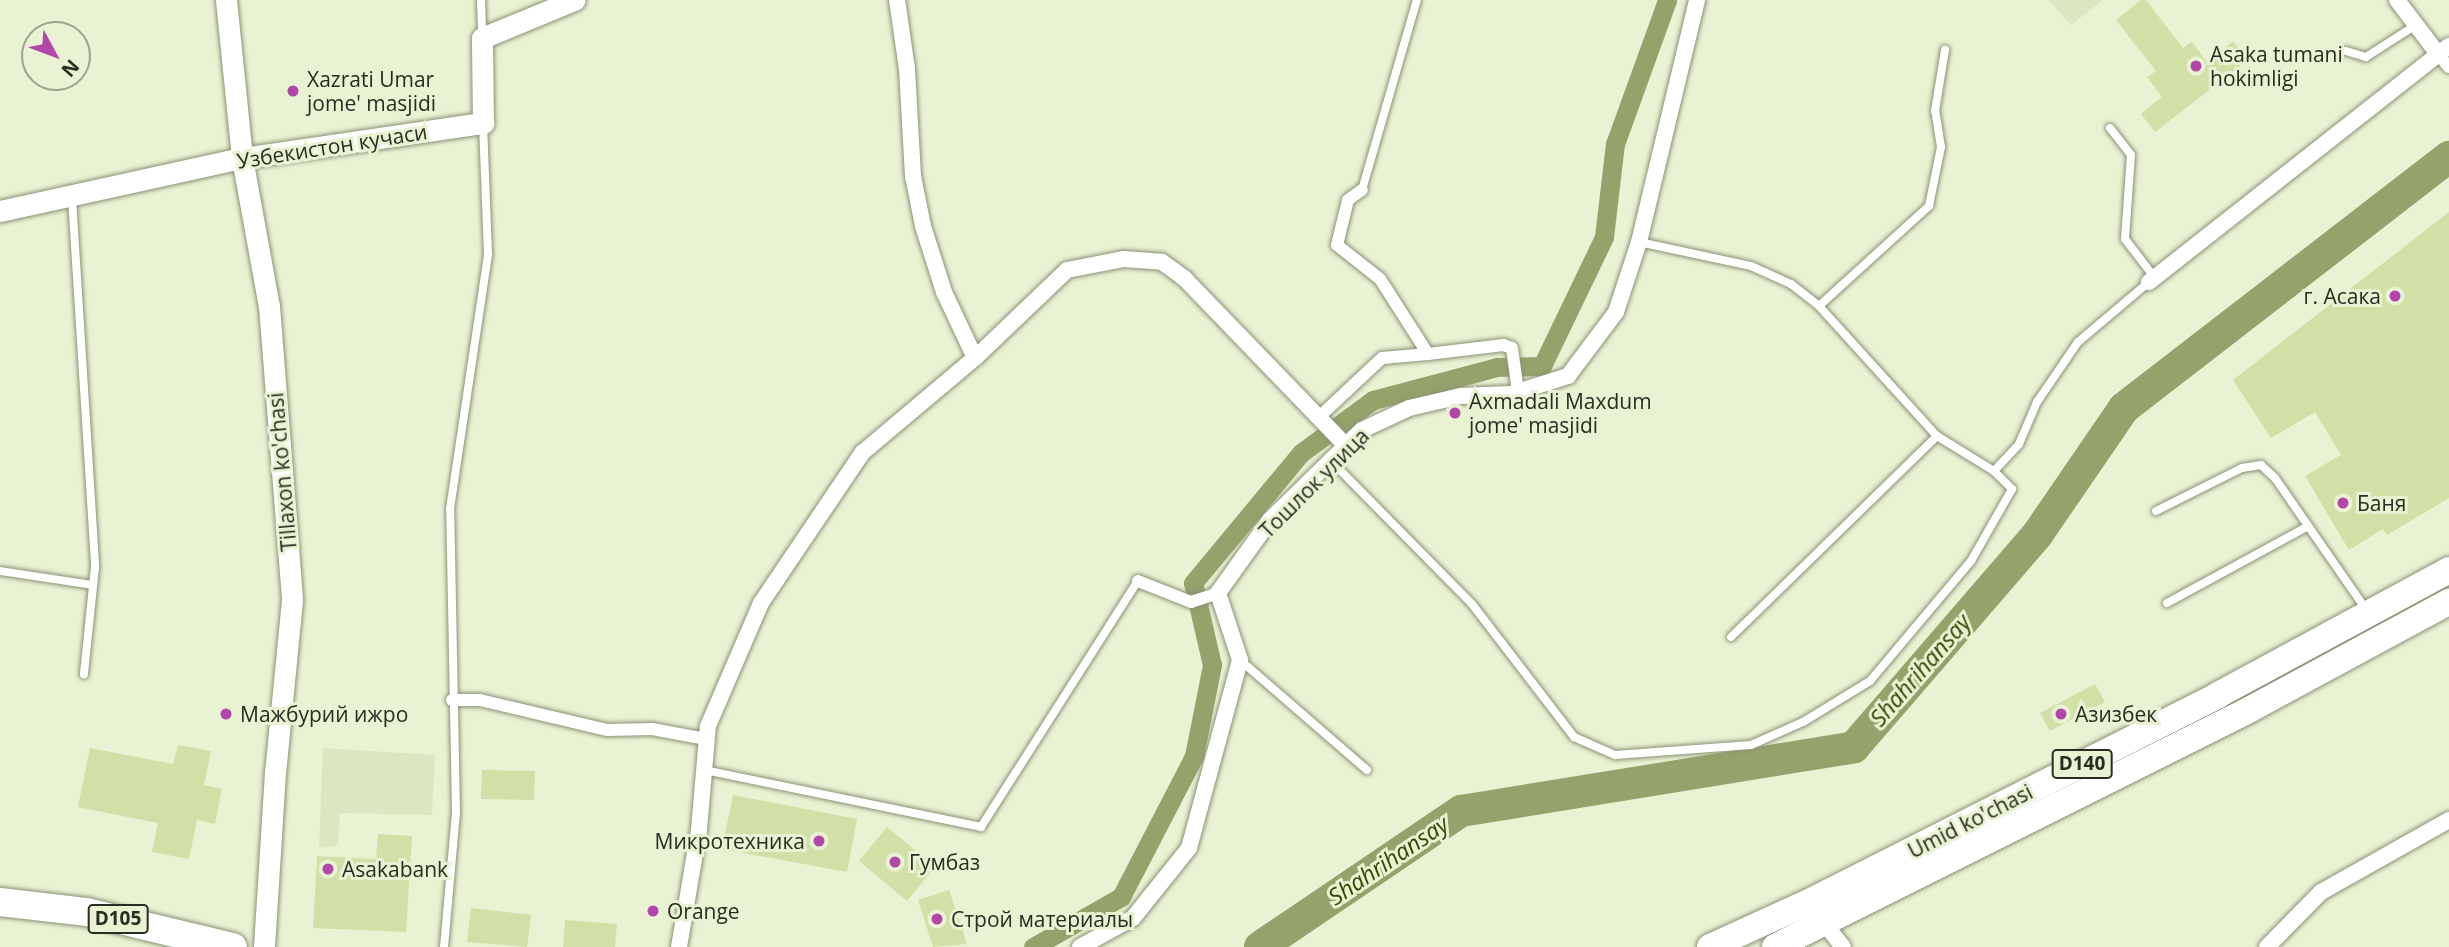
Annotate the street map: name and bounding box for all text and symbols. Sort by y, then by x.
north arrow [21,21,91,91]
place label: Asaka tumani hokimligi [2210,41,2343,91]
text: N [55,54,85,83]
marker: Asaka tumani hokimligi [2188,58,2204,74]
place label: Xazrati Umar jome' masjidi [307,66,436,116]
marker: Xazrati Umar jome' masjidi [285,83,301,99]
street label: Узбекистон кучаси [235,119,429,173]
place label: г. Асака [2303,283,2381,309]
marker: г. Асака [2387,288,2403,304]
place label: Axmadali Maxdum jome' masjidi [1469,388,1652,438]
street label: Tillaxon ko'chasi [263,392,301,552]
marker: Axmadali Maxdum jome' masjidi [1447,405,1463,421]
street label: Тошлок улица [1254,423,1374,543]
place label: Баня [2357,490,2406,516]
marker: Баня [2335,495,2351,511]
water label: Shahrihansay [1864,608,1976,732]
place label: Мажбурий ижро [240,701,408,727]
place label: Азизбек [2075,701,2157,727]
marker: Мажбурий ижро [218,706,234,722]
marker: Азизбек [2053,706,2069,722]
road number: D140 [2050,748,2114,779]
street label: Umid ko'chasi [1903,779,2037,863]
water label: Shahrihansay [1323,810,1453,910]
place label: Микротехника [655,828,805,854]
marker: Микротехника [811,833,827,849]
place label: Гумбаз [909,849,980,875]
marker: Гумбаз [887,854,903,870]
place label: Asakabank [342,856,448,882]
marker: Asakabank [320,861,336,877]
place label: Orange [667,898,740,924]
road number: D105 [86,903,150,934]
marker: Orange [645,903,661,919]
place label: Строй материалы [951,906,1133,932]
marker: Строй материалы [929,911,945,927]

